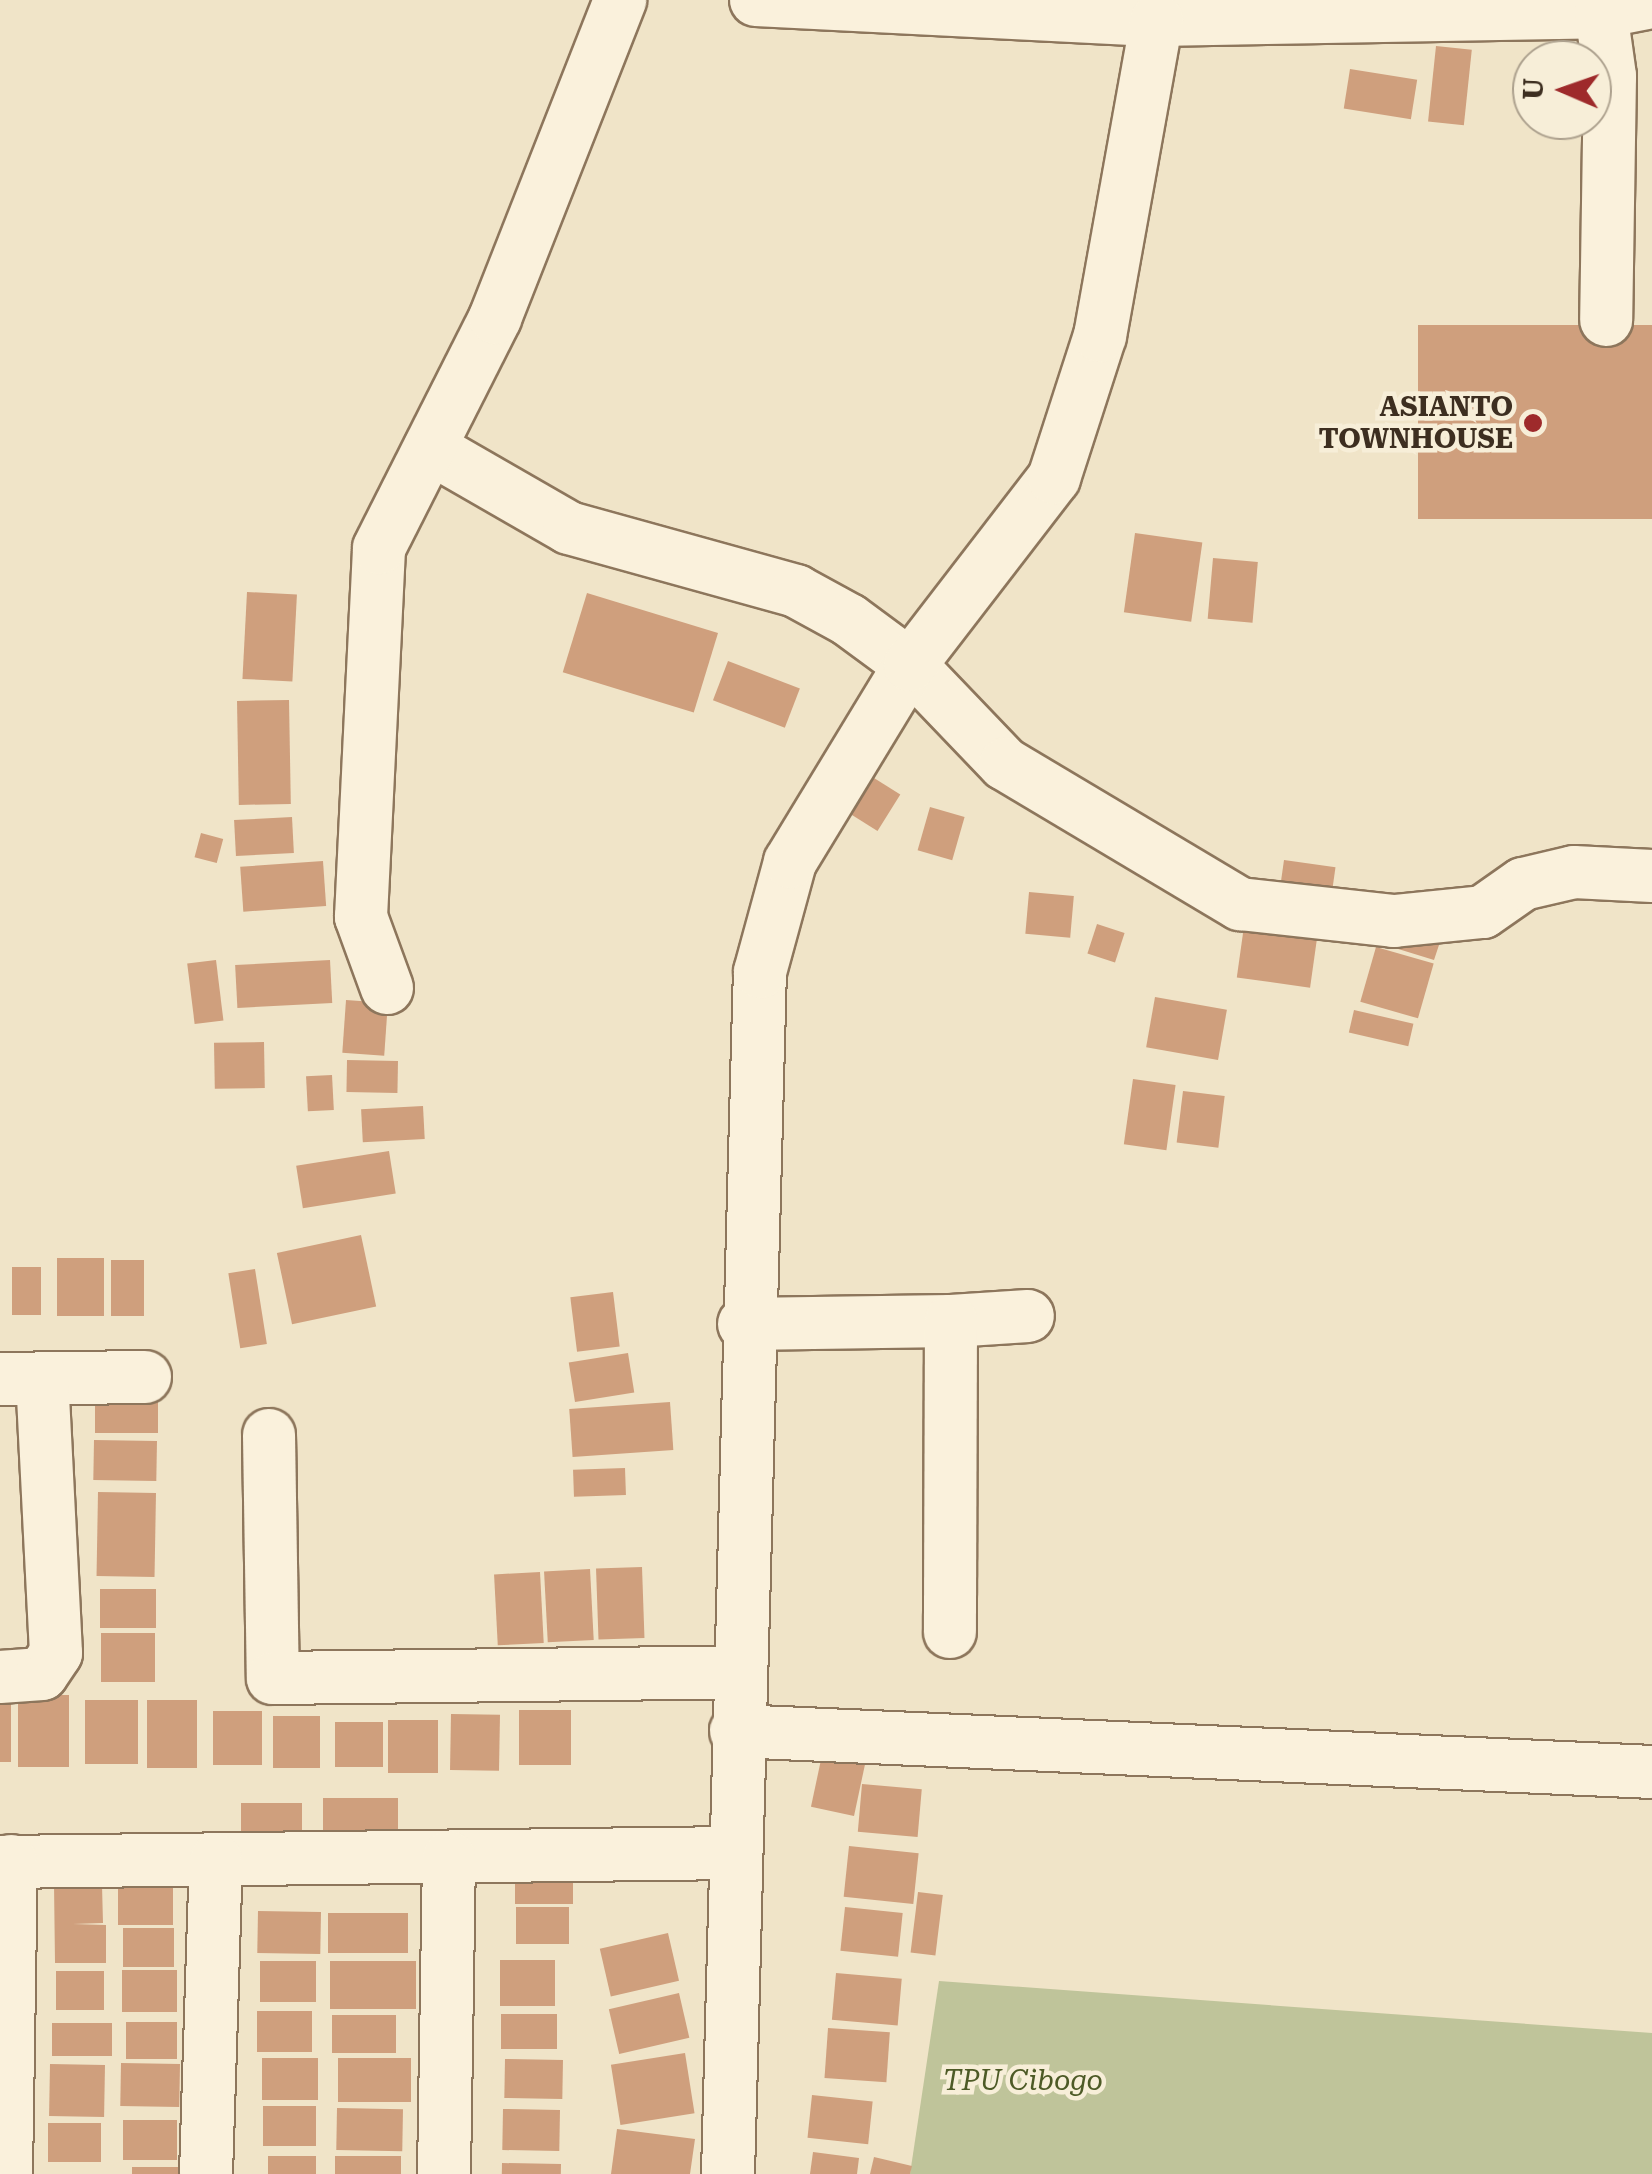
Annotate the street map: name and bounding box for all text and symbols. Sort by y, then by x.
north arrow [1512,40,1612,140]
text: U [1517,78,1550,100]
place label: ASIANTO TOWNHOUSE [1318,390,1513,456]
marker: ASIANTO TOWNHOUSE [1522,412,1544,434]
park label: TPU Cibogo [943,2064,1103,2098]

